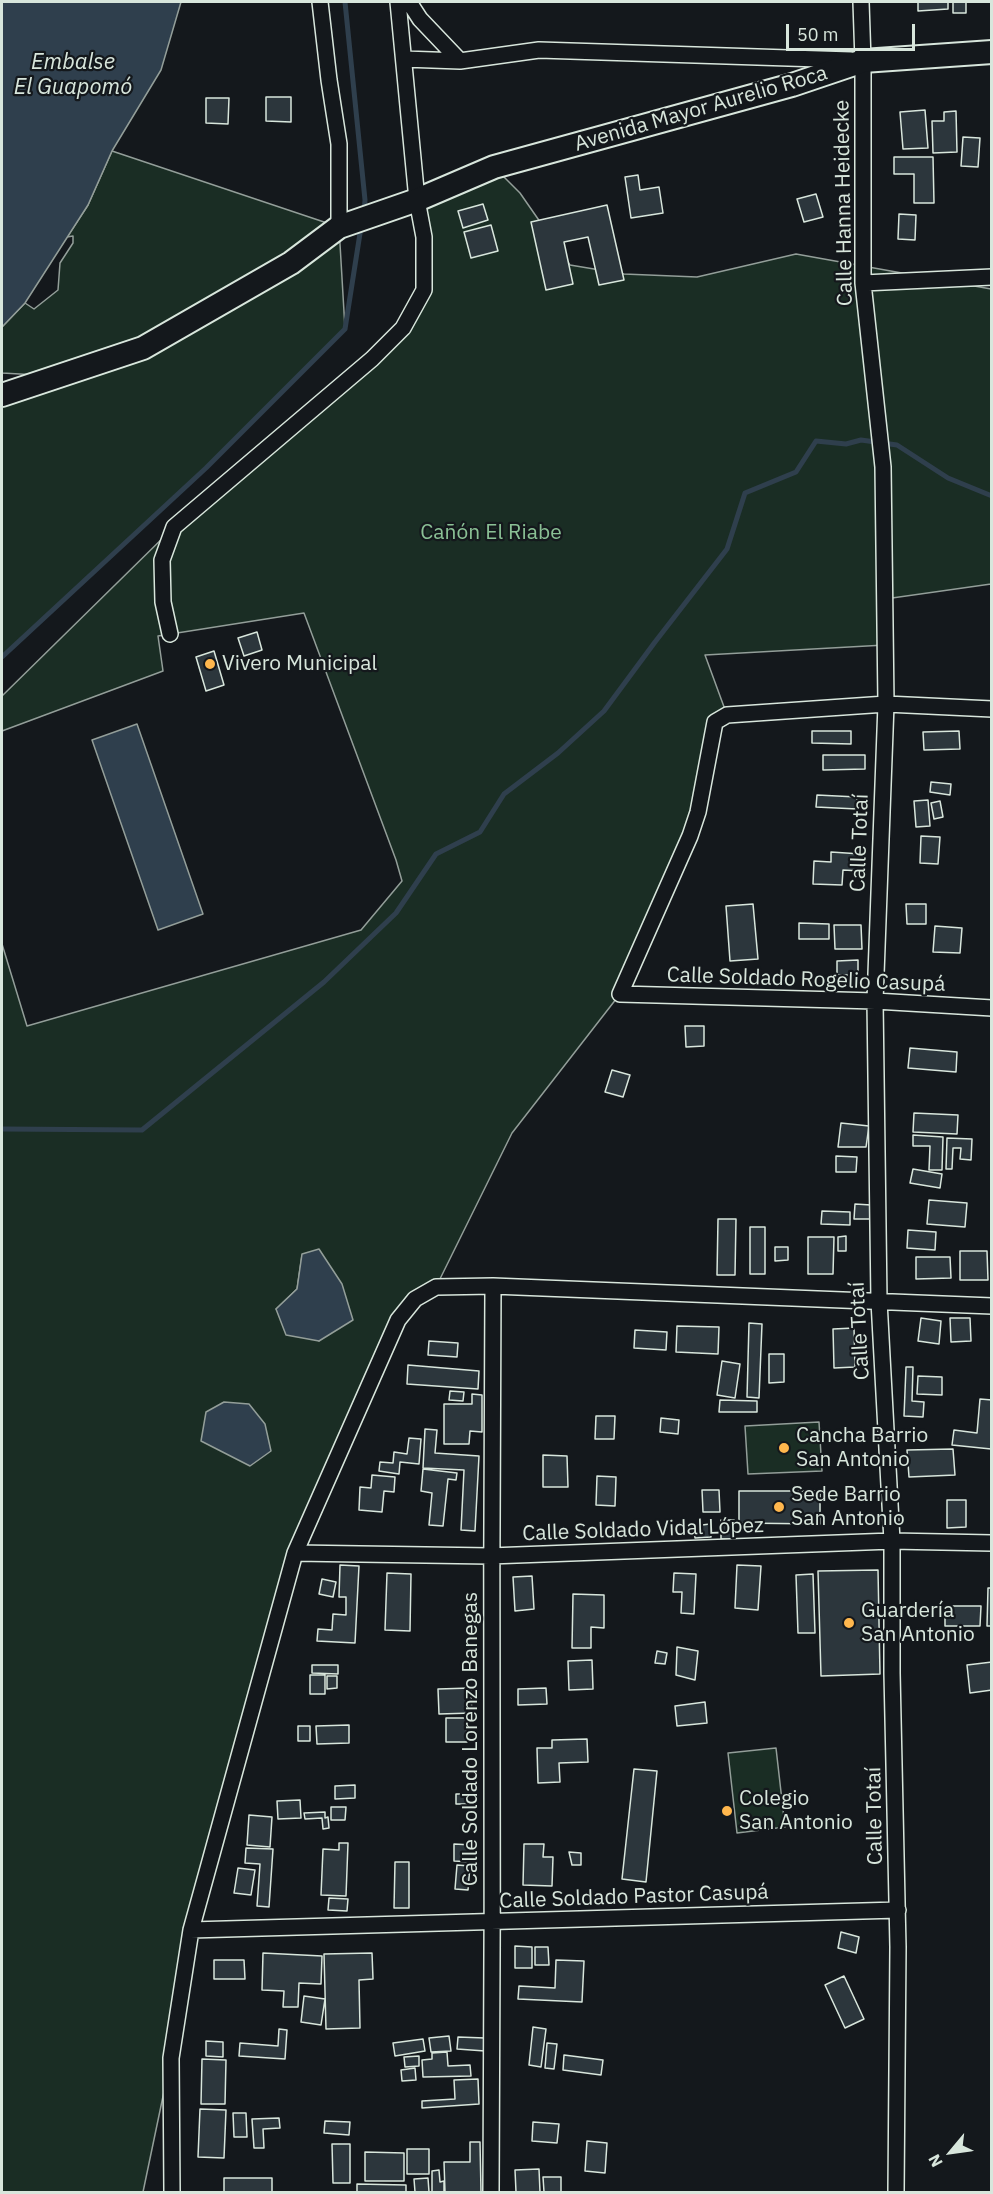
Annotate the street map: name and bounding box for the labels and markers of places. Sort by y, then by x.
place label: Vivero Municipal [222,651,377,677]
marker: Vivero Municipal [203,657,217,671]
place label: Cancha Barrio San Antonio [796,1423,928,1473]
marker: Cancha Barrio San Antonio [777,1441,791,1455]
place label: Sede Barrio San Antonio [791,1482,905,1532]
marker: Sede Barrio San Antonio [772,1500,786,1514]
place label: Guardería San Antonio [861,1598,975,1648]
marker: Guardería San Antonio [842,1616,856,1630]
place label: Colegio San Antonio [739,1786,853,1836]
marker: Colegio San Antonio [720,1804,734,1818]

